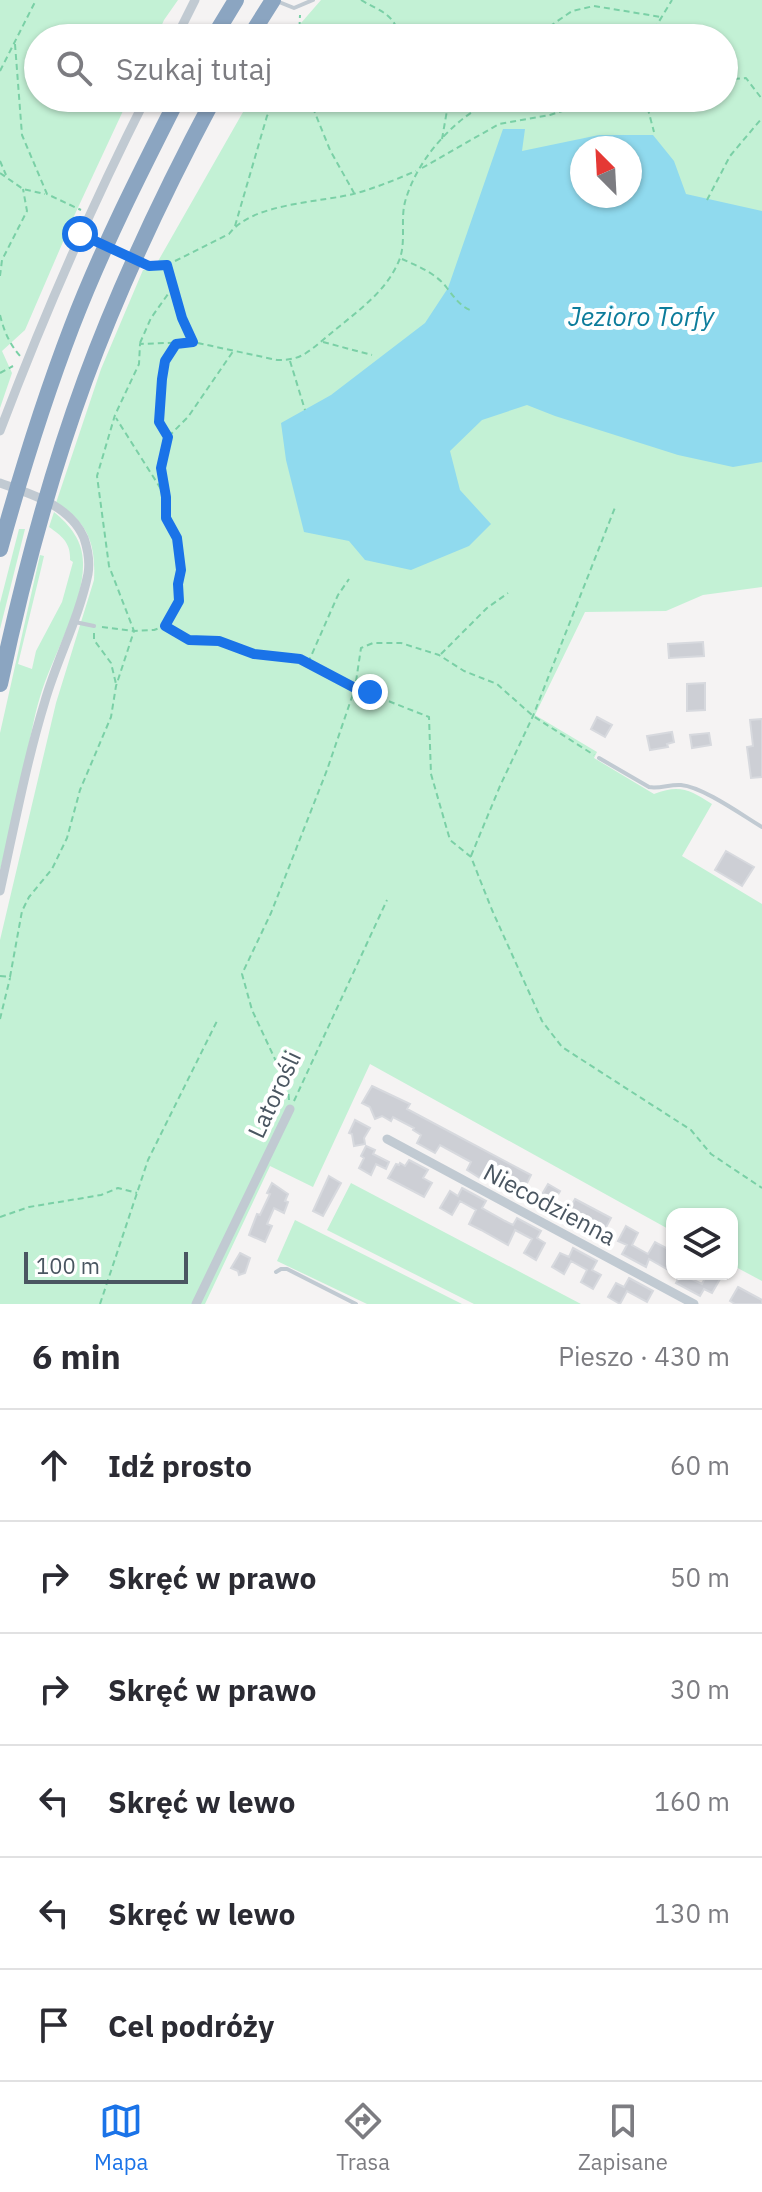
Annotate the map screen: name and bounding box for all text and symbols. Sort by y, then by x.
search box [24,24,738,112]
icon: search [52,46,96,90]
text: Szukaj tutaj [116,49,272,88]
north arrow [570,136,642,208]
route start [62,216,98,252]
water label: Jezioro Torfy [568,299,715,333]
route end [352,674,388,710]
street label: Latorośli [240,1045,308,1143]
street label: Niecodzienna [478,1156,622,1252]
map controls [666,1208,738,1280]
button: layers [666,1208,738,1280]
scale bar [24,1248,188,1284]
text: 100 m [36,1251,100,1280]
text: 6 min [32,1334,121,1378]
text: Pieszo · 430 m [558,1339,730,1373]
icon: ahead [32,1443,76,1487]
text: Idź prosto [108,1446,252,1485]
text: 60 m [670,1448,730,1482]
icon: right [32,1555,76,1599]
text: Skręć w prawo [108,1558,316,1597]
text: 50 m [670,1560,730,1594]
icon: right [32,1667,76,1711]
text: Skręć w prawo [108,1670,316,1709]
text: 30 m [670,1672,730,1706]
icon: left [32,1779,76,1823]
text: Skręć w lewo [108,1782,295,1821]
text: 160 m [654,1784,730,1818]
icon: left [32,1891,76,1935]
text: Skręć w lewo [108,1894,295,1933]
text: 130 m [654,1896,730,1930]
icon: arrive [32,2003,76,2047]
text: Cel podróży [108,2006,274,2045]
tab: Mapa [94,2099,148,2176]
tab: Trasa [336,2099,390,2176]
tab: Zapisane [578,2099,668,2176]

